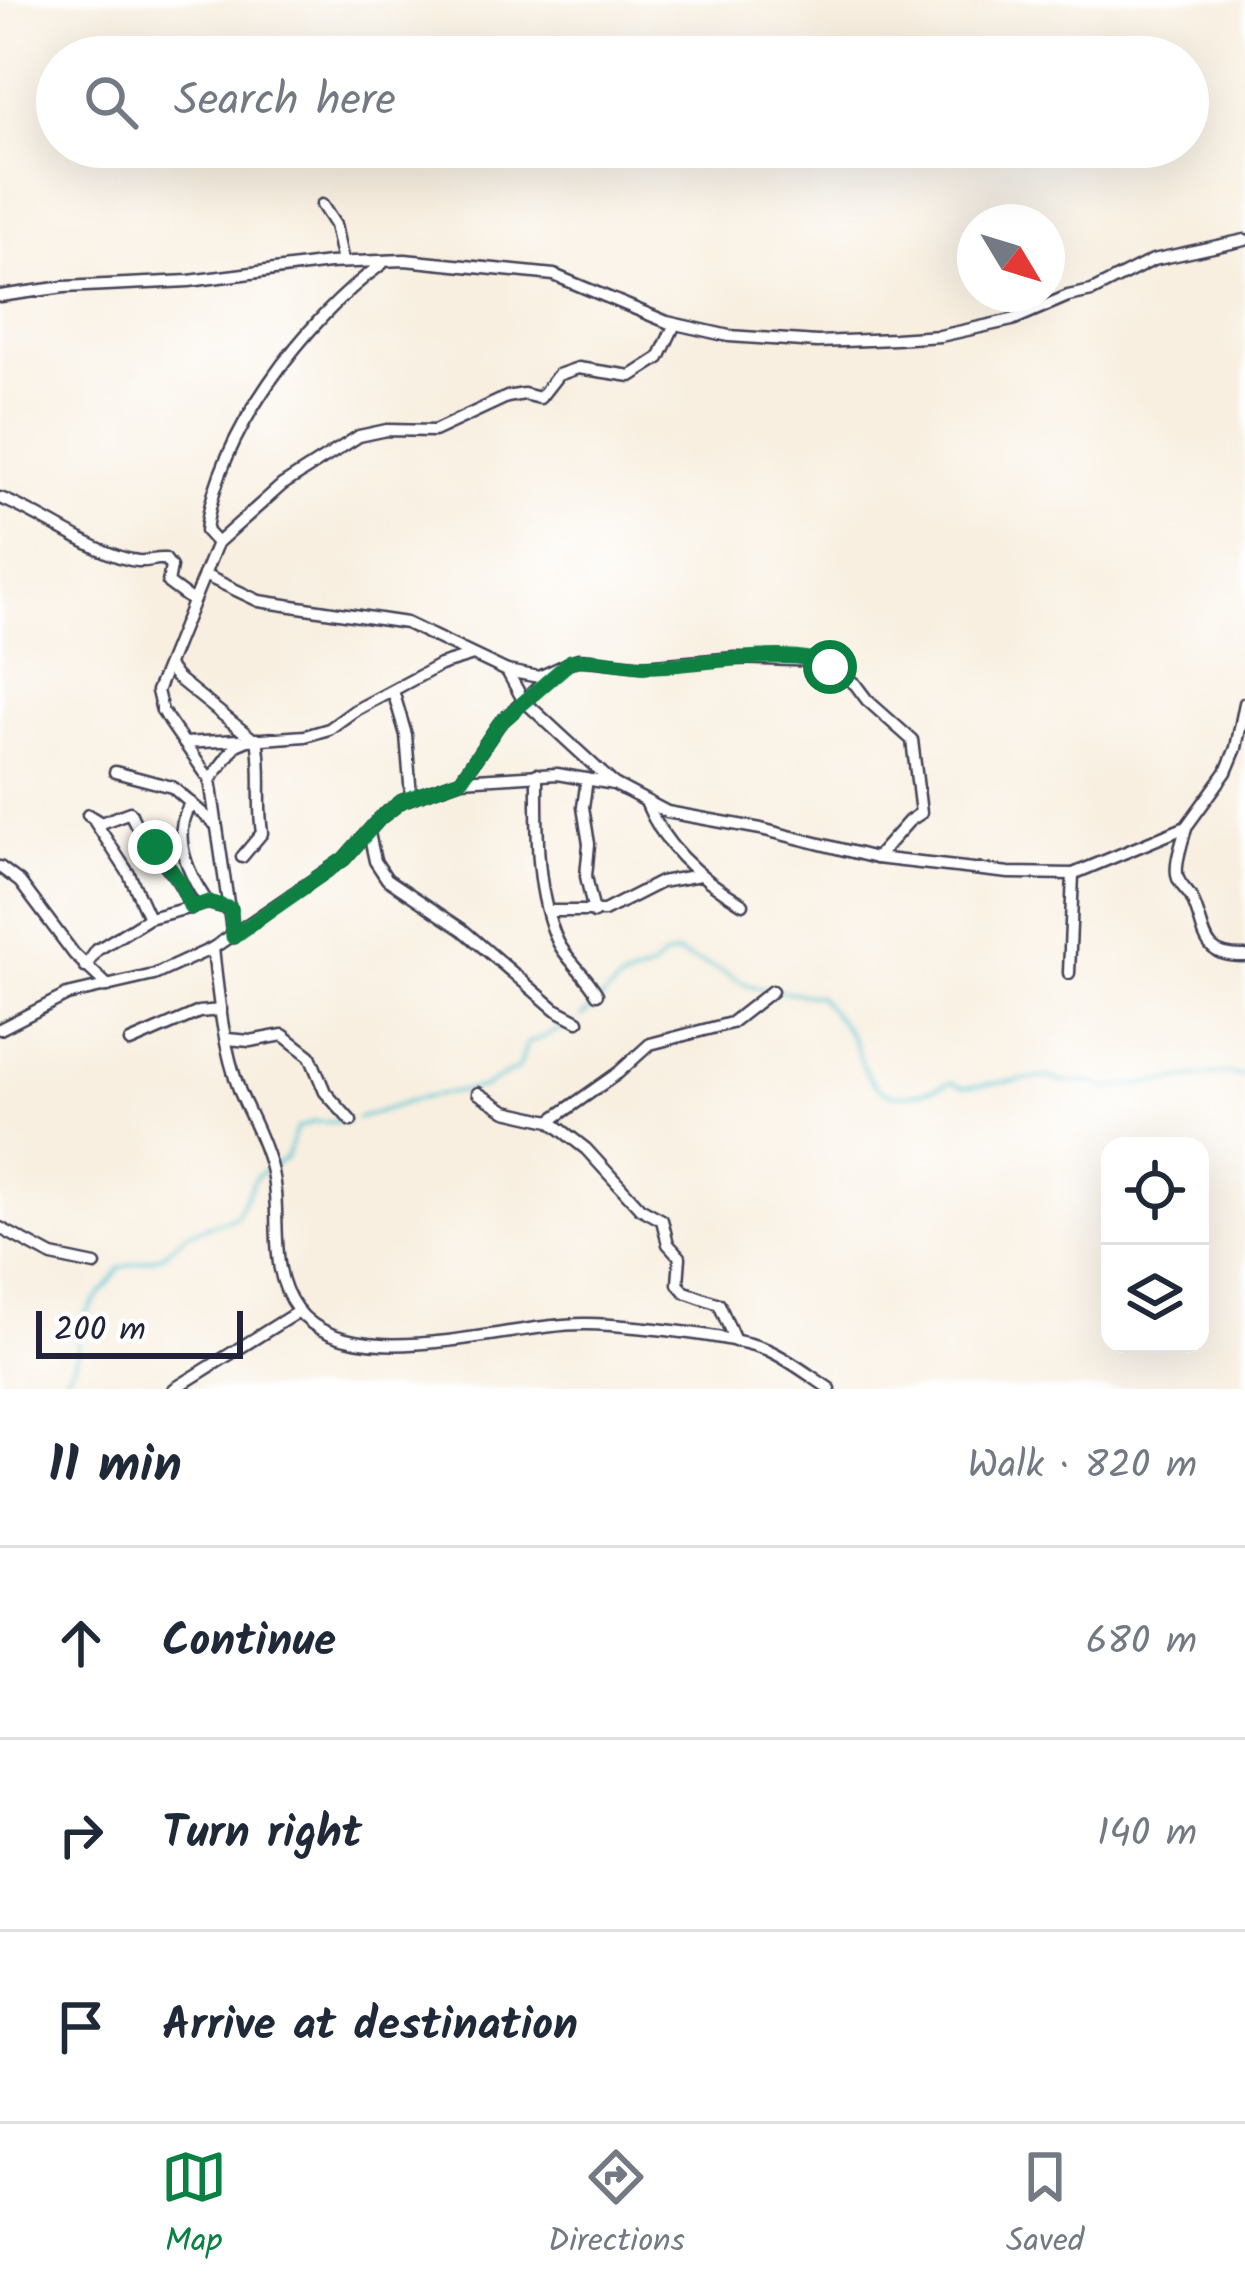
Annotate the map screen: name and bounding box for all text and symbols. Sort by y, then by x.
search box [36,36,1209,168]
text: Search here [174,66,396,138]
icon: search [78,69,144,135]
north arrow [957,204,1065,312]
route start [803,640,857,694]
route end [128,820,182,874]
map controls [1101,1137,1209,1353]
button: locate [1101,1137,1209,1245]
button: layers [1101,1245,1209,1353]
scale bar [36,1305,243,1358]
text: 200 m [54,1305,146,1358]
text: 11 min [48,1427,182,1508]
text: Walk · 820 m [968,1436,1197,1498]
text: Continue [162,1607,336,1679]
icon: ahead [48,1610,114,1676]
text: 680 m [1086,1612,1197,1674]
text: Turn right [162,1799,362,1871]
icon: right [48,1802,114,1868]
text: 140 m [1097,1804,1197,1866]
text: Arrive at destination [162,1991,578,2063]
icon: arrive [48,1994,114,2060]
tab: Map [161,2144,227,2269]
tab: Directions [548,2144,685,2269]
tab: Saved [1006,2144,1084,2269]

